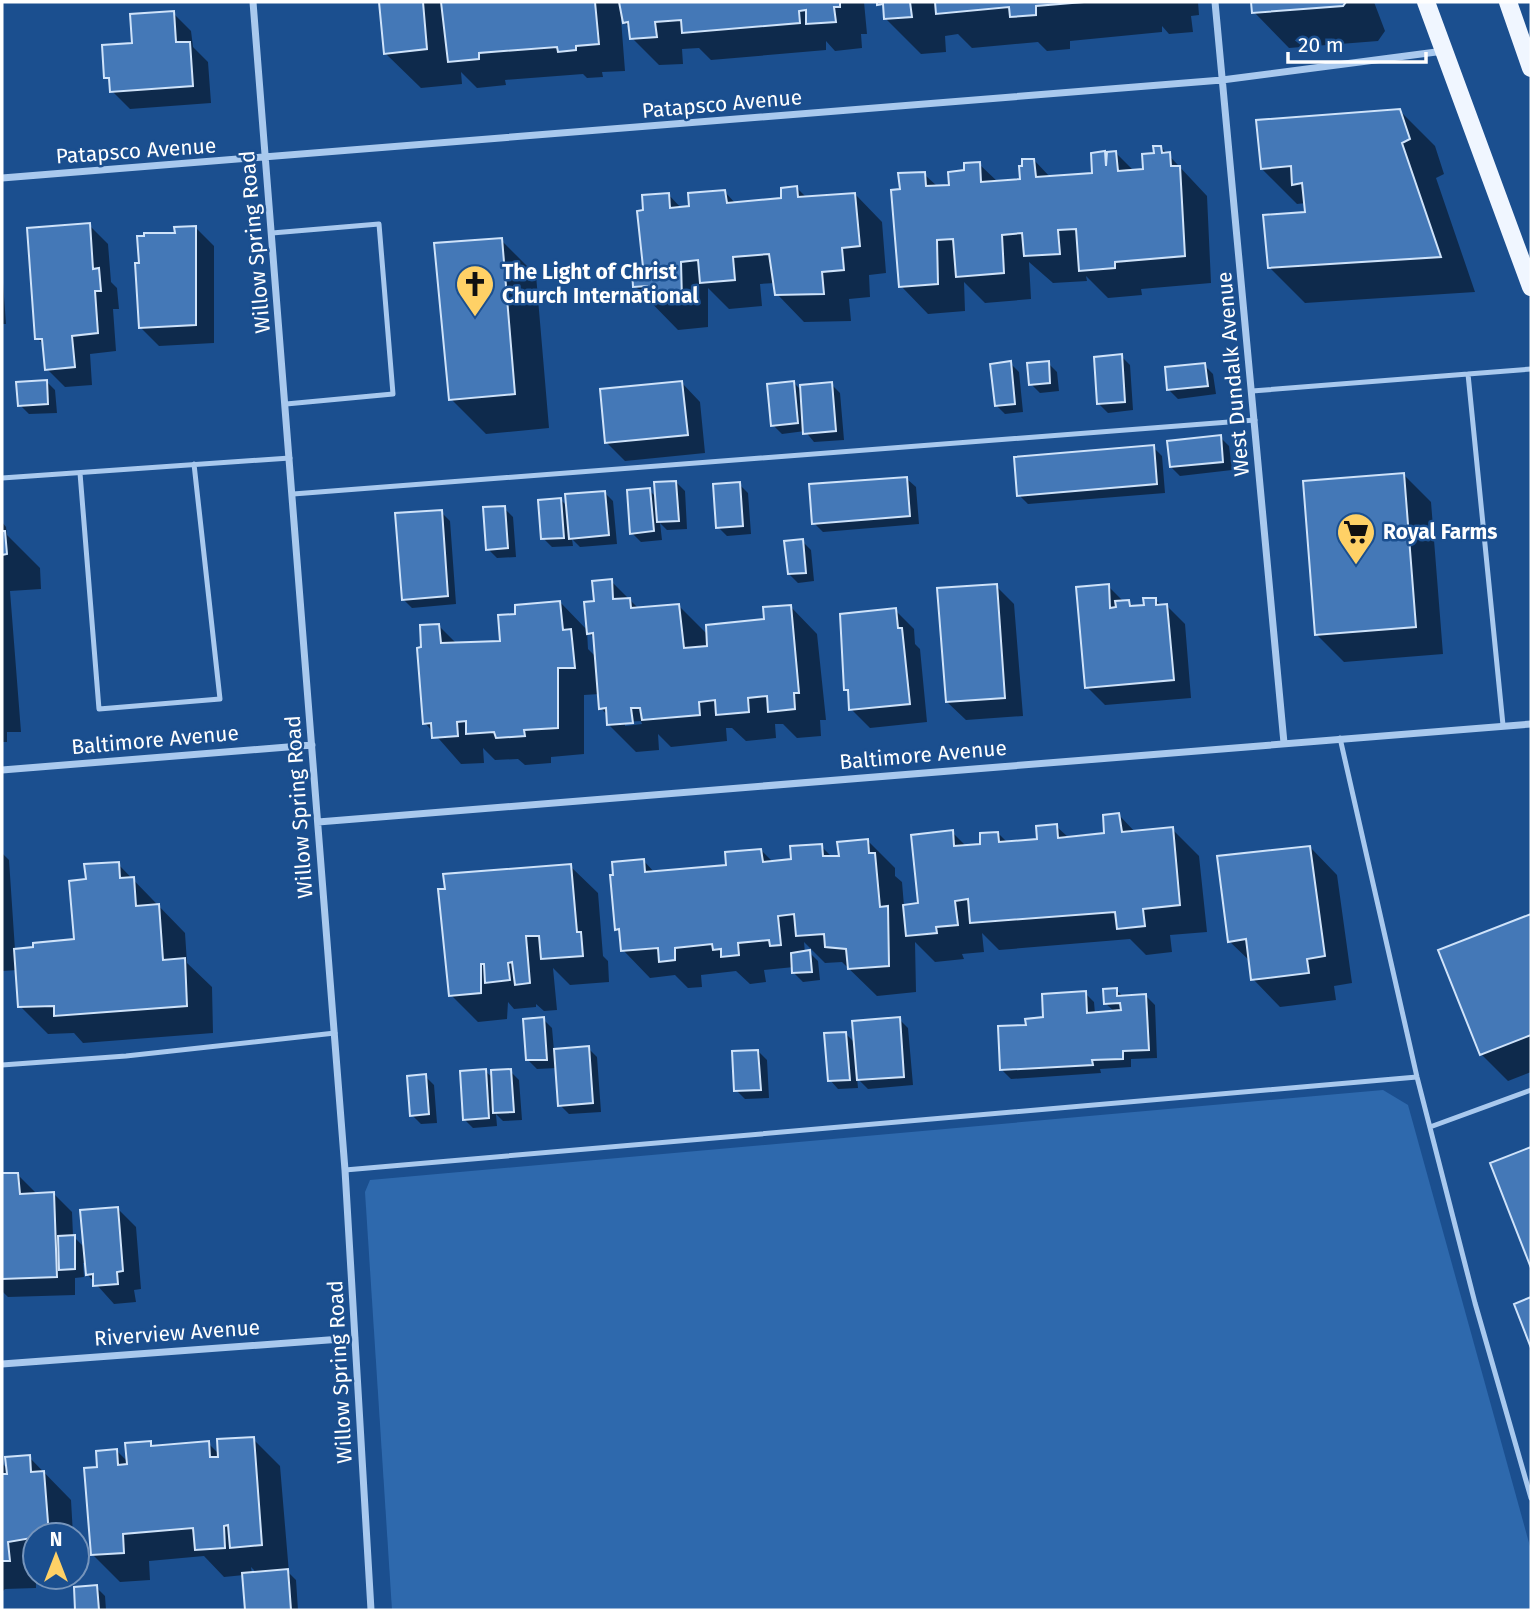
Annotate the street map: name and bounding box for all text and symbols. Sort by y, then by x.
scale bar [1288,21,1426,65]
text: 20 m [1298,32,1344,58]
street label: Patapsco Avenue [641,84,803,124]
street label: Patapsco Avenue [55,132,217,170]
street label: Willow Spring Road [234,149,276,335]
place label: The Light of Christ Church International [502,259,699,309]
church icon: The Light of Christ Church International [454,263,496,318]
street label: West Dundalk Avenue [1211,270,1255,478]
supermarket icon: Royal Farms [1335,511,1377,566]
place label: Royal Farms [1383,519,1497,545]
street label: Willow Spring Road [280,715,318,899]
street label: Baltimore Avenue [70,720,240,760]
street label: Baltimore Avenue [838,735,1008,775]
street label: Willow Spring Road [322,1280,358,1464]
street label: Riverview Avenue [93,1314,261,1352]
north arrow [21,1521,91,1591]
text: N [50,1528,62,1551]

